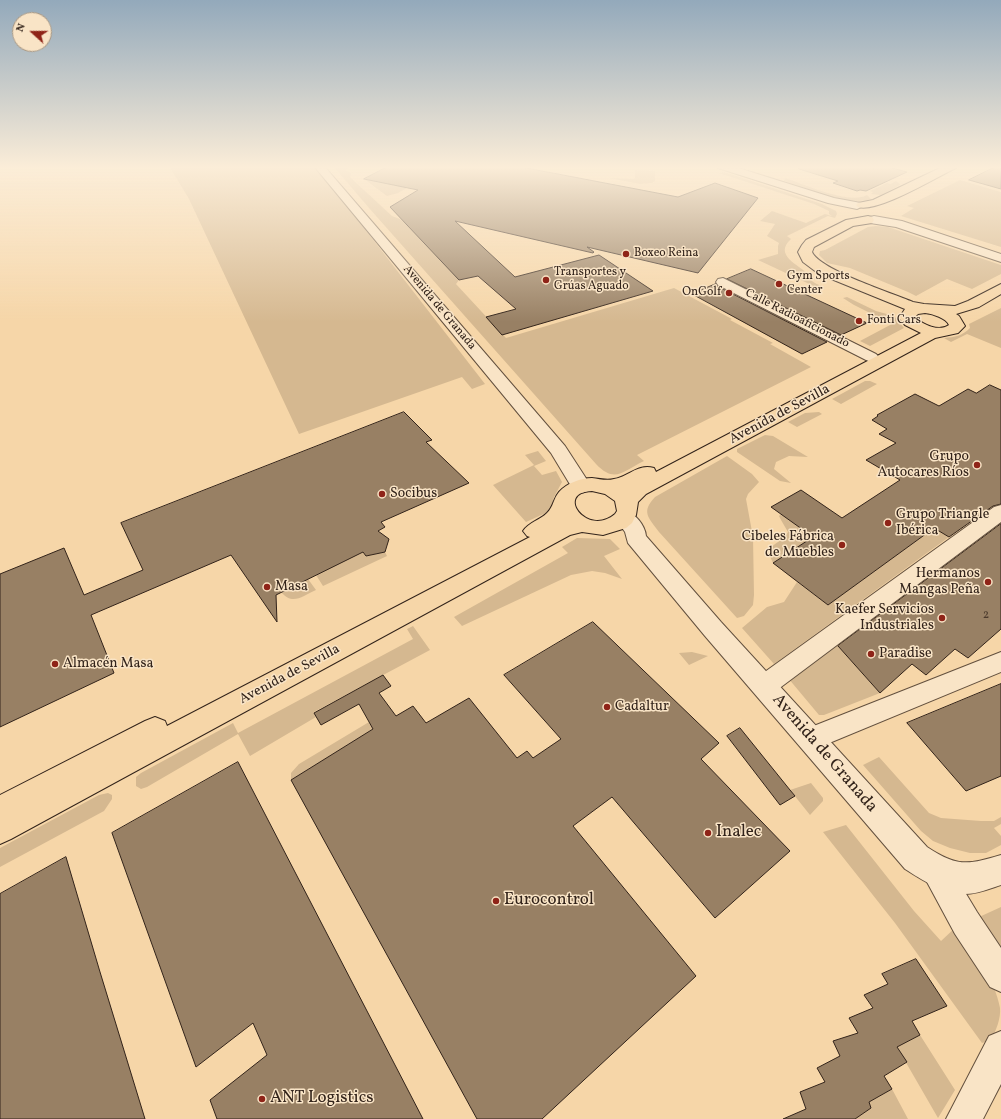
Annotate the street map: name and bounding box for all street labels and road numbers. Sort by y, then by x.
street label: Avenida de Granada [399,263,479,353]
street label: Calle Radioaficionado [742,286,852,352]
street label: Avenida de Sevilla [727,381,833,449]
street label: Avenida de Sevilla [237,641,343,709]
street label: Avenida de Granada [767,691,881,817]

